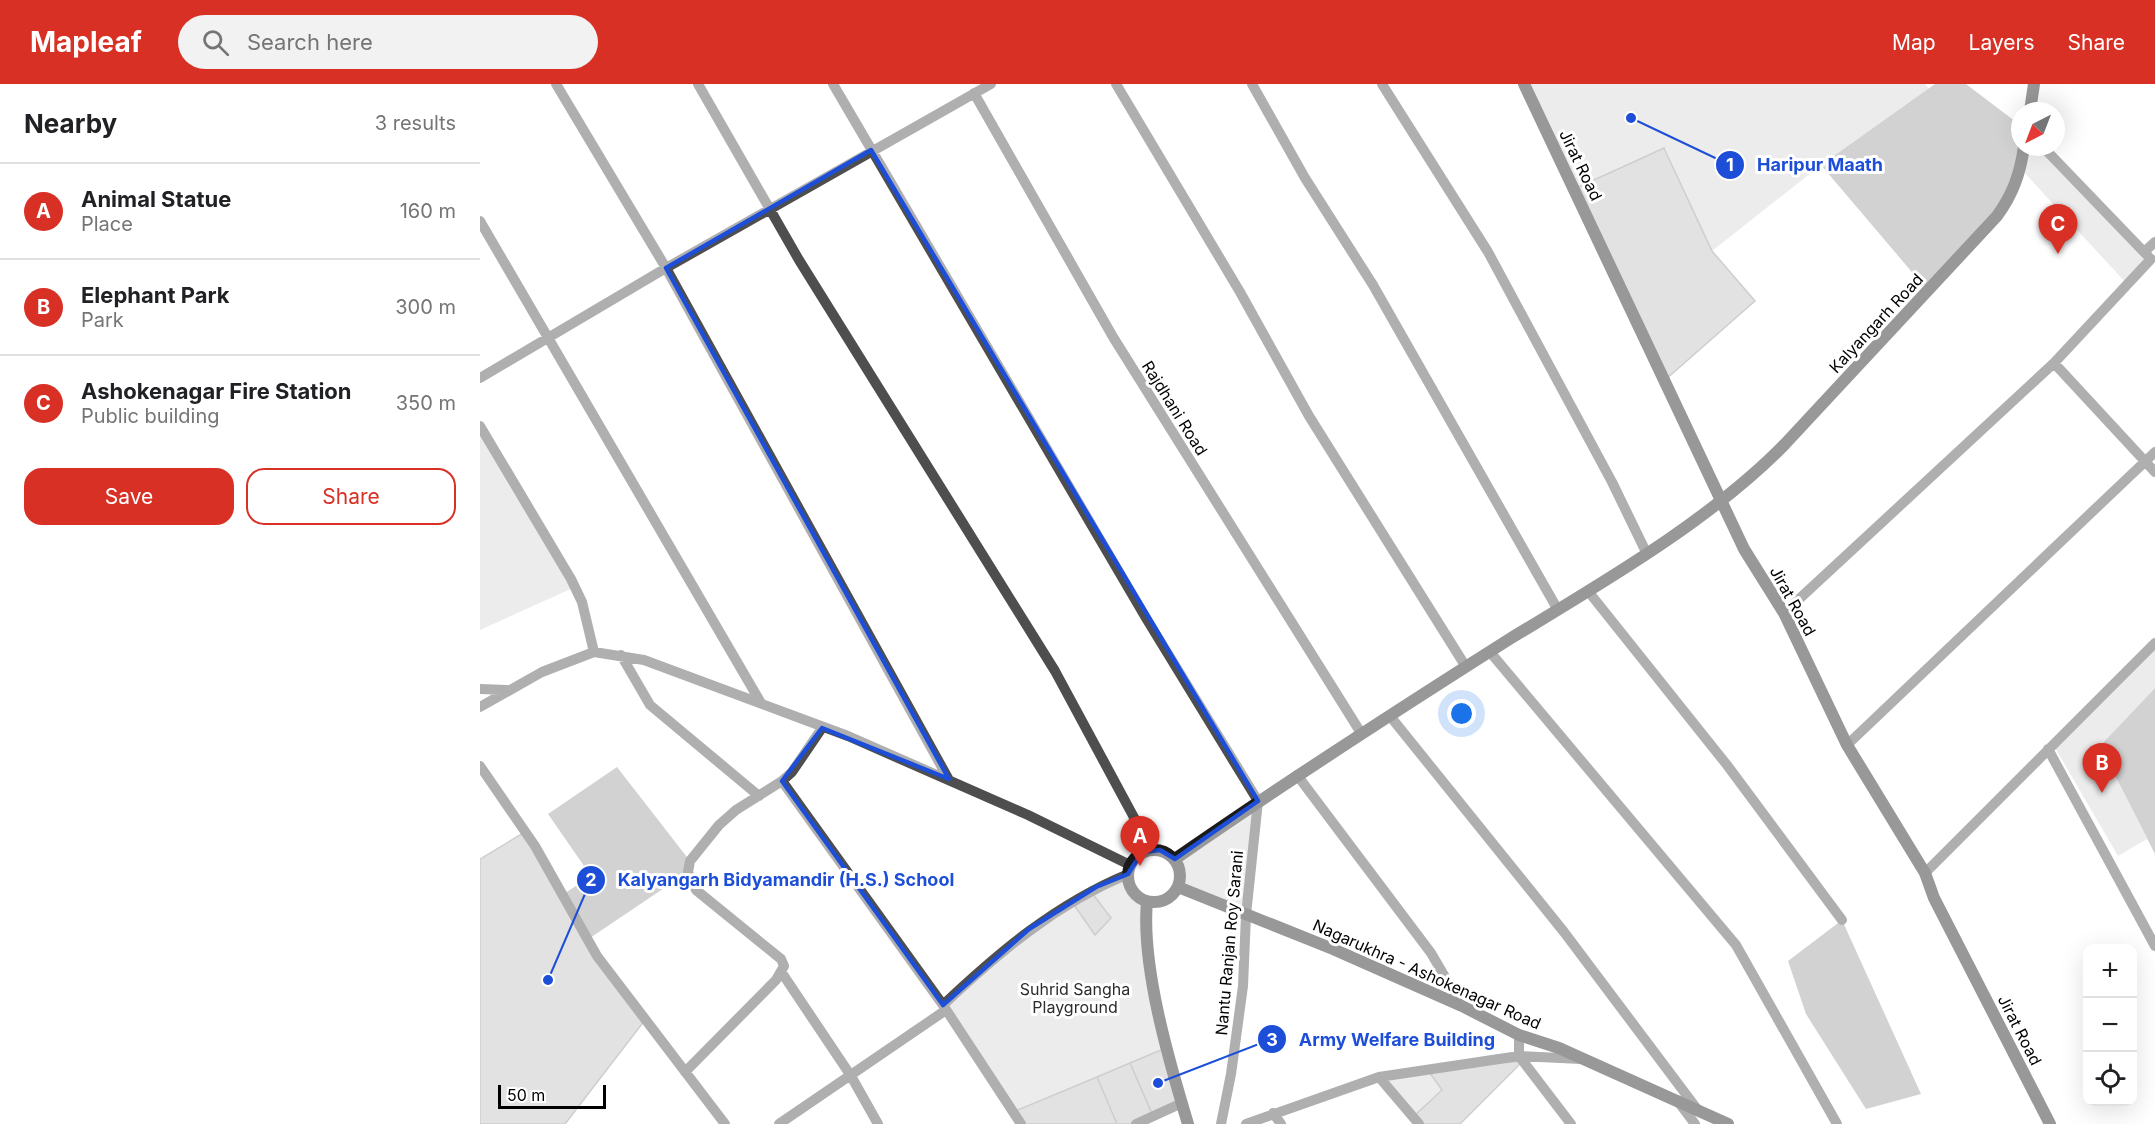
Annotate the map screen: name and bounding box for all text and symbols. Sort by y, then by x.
search box [178,15,598,69]
text: Mapleaf [30,25,142,59]
icon: search [199,26,232,59]
text: Search here [247,29,373,55]
text: Map [1892,30,1936,55]
text: Layers [1969,30,2035,55]
text: Share [2068,30,2125,55]
north arrow [2011,102,2065,156]
text: Nearby [24,108,117,139]
text: 3 results [375,111,456,135]
street label: Jirat Road [1555,126,1607,204]
callout: Haripur Maath [1715,147,1895,183]
text: 1 [1726,154,1734,175]
text: Haripur Maath [1757,154,1883,175]
text: Animal Statue [81,186,231,212]
text: A [36,199,51,223]
text: 160 m [400,199,456,223]
pin: C [2038,204,2078,254]
text: Place [81,212,133,236]
street label: Kalyangarh Road [1825,269,1927,377]
text: Elephant Park [81,282,230,308]
text: B [37,295,50,319]
text: 300 m [395,295,456,319]
text: Park [81,308,124,332]
street label: Rajdhani Road [1138,357,1212,459]
text: Ashokenagar Fire Station [81,378,352,404]
text: C [36,391,51,415]
text: 350 m [396,391,456,415]
text: Public building [81,404,220,428]
button: Save [24,468,234,525]
button: Share [246,468,456,525]
street label: Jirat Road [1766,563,1820,639]
your location [1447,699,1476,728]
pin: B [2082,744,2122,793]
pin: A [1120,816,1160,866]
street label: Nantu Ranjan Roy Sarani [1211,850,1247,1036]
callout: Kalyangarh Bidyamandir (H.S.) School [576,862,967,898]
text: 2 [585,869,597,890]
text: Kalyangarh Bidyamandir (H.S.) School [618,869,954,890]
street label: Nagarukhra - Ashokenagar Road [1310,915,1544,1033]
map controls [2083,944,2137,1106]
button: + [2083,944,2137,998]
park label: Suhrid Sangha Playground [1020,979,1130,1017]
street label: Jirat Road [1994,991,2046,1069]
button: − [2083,998,2137,1052]
callout: Army Welfare Building [1257,1021,1507,1057]
text: 3 [1266,1029,1278,1050]
text: Army Welfare Building [1299,1029,1495,1050]
button: locate [2083,1052,2137,1106]
scale bar [498,1082,606,1110]
text: 50 m [507,1085,545,1105]

